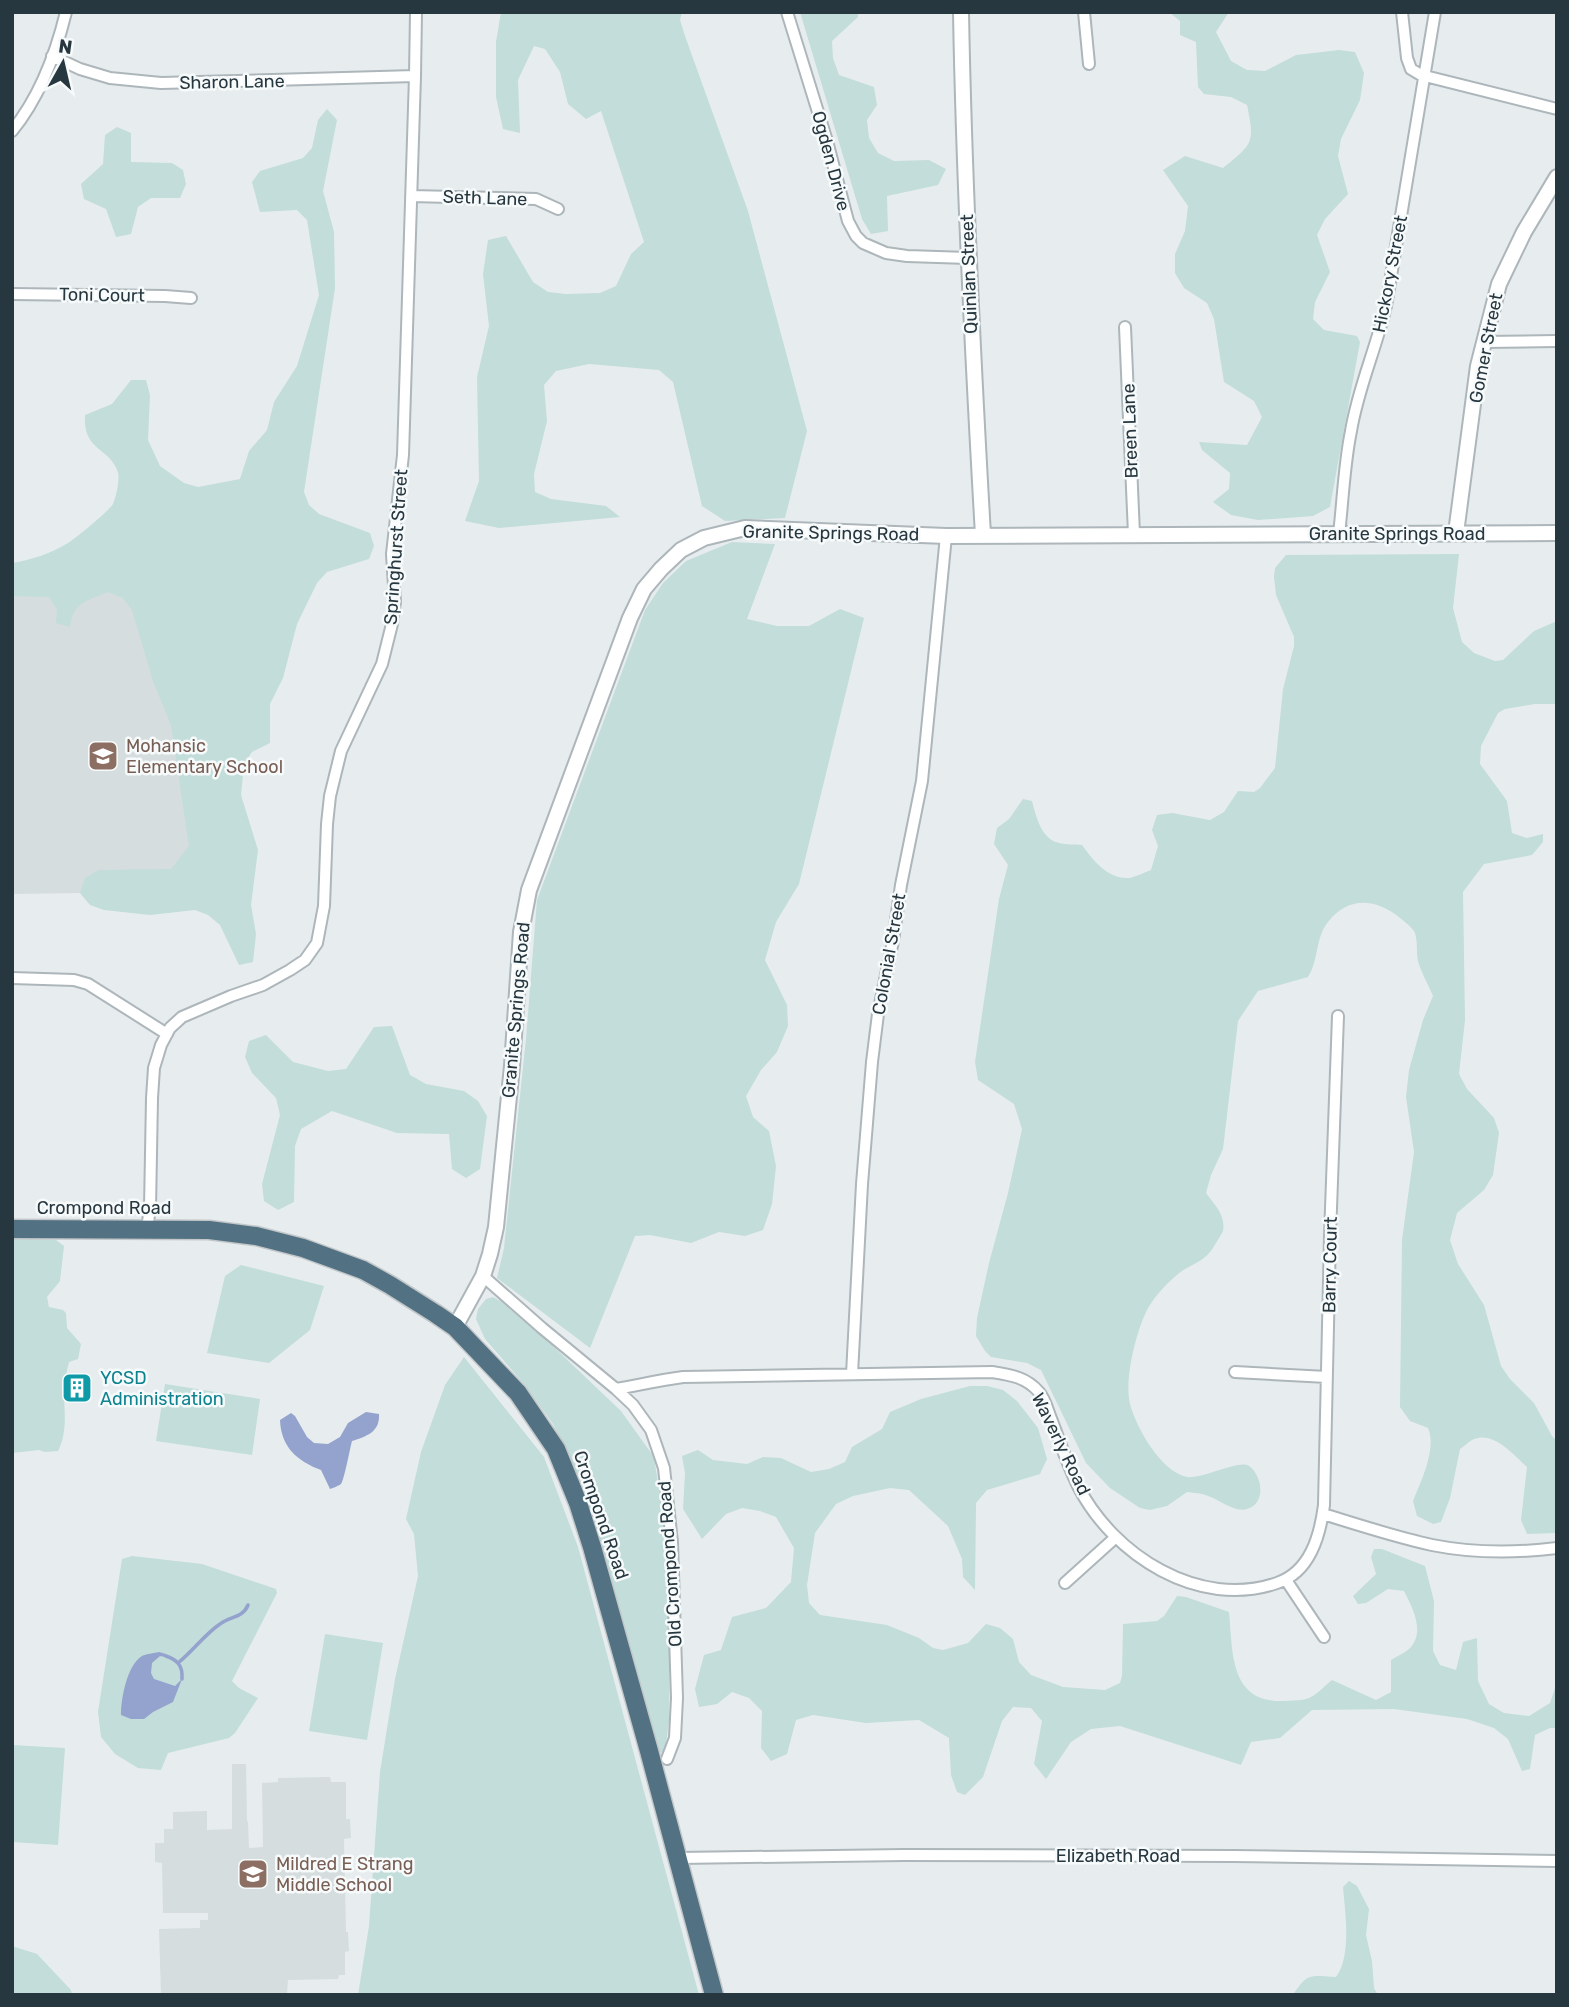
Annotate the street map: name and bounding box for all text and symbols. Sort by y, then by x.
north arrow [28,28,98,98]
text: N [57,34,74,59]
street label: Sharon Lane [179,70,285,94]
street label: Ogden Drive [807,109,855,213]
street label: Seth Lane [442,186,528,210]
street label: Hickory Street [1368,213,1412,335]
street label: Quinlan Street [956,214,982,334]
street label: Toni Court [59,283,145,307]
street label: Gomer Street [1465,291,1507,405]
street label: Breen Lane [1117,383,1143,479]
street label: Springhurst Street [380,468,412,626]
street label: Granite Springs Road [742,520,920,546]
street label: Granite Springs Road [1309,523,1485,545]
place label: Mohansic Elementary School [126,735,283,778]
school or university icon: Mohansic Elementary School [86,739,120,773]
street label: Colonial Street [867,891,911,1017]
street label: Granite Springs Road [497,921,535,1099]
street label: Crompond Road [37,1197,171,1219]
street label: Barry Court [1318,1217,1342,1313]
place label: YCSD Administration [100,1367,224,1410]
building icon: YCSD Administration [60,1371,94,1405]
street label: Waverly Road [1027,1389,1095,1499]
street label: Crompond Road [569,1448,633,1582]
street label: Old Crompond Road [653,1480,687,1648]
street label: Elizabeth Road [1056,1845,1180,1867]
place label: Mildred E Strang Middle School [276,1853,413,1896]
school or university icon: Mildred E Strang Middle School [236,1857,270,1891]

